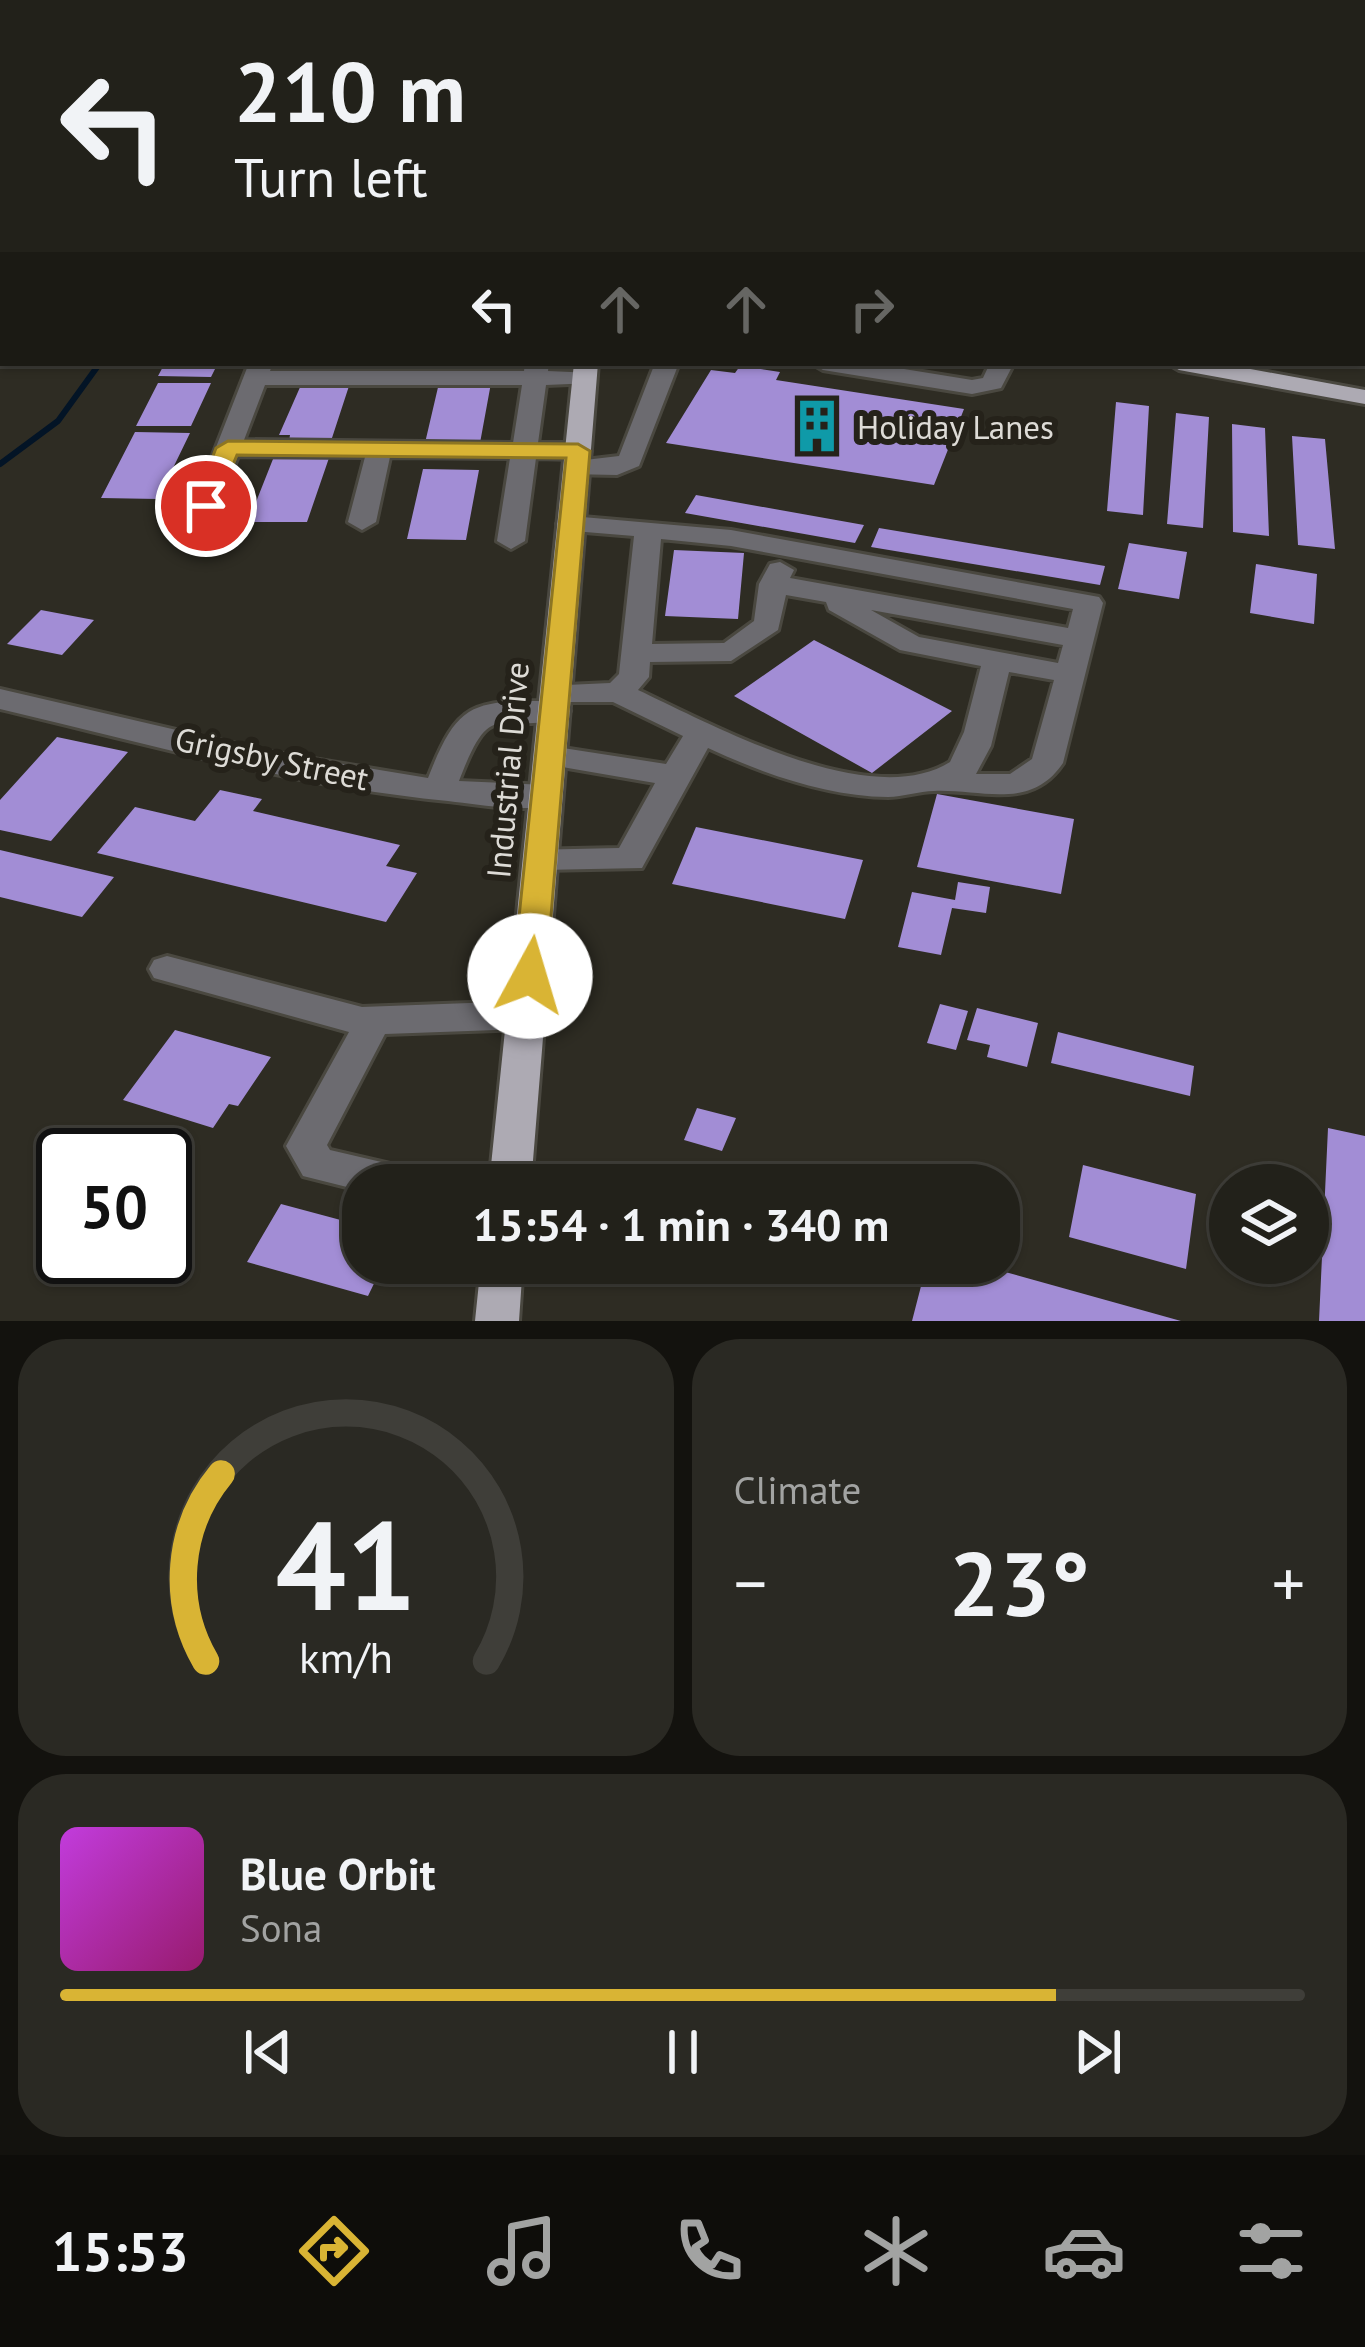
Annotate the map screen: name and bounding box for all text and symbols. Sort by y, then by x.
text: 210 m [234,36,466,145]
icon: left [36,48,192,204]
text: Turn left [234,142,428,212]
icon: left [461,276,527,342]
icon: ahead [587,276,653,342]
icon: ahead [713,276,779,342]
icon: right [839,276,905,342]
building icon: Holiday Lanes [788,397,846,455]
place label: Holiday Lanes [857,405,1054,448]
pin [155,455,257,557]
icon: arrive [173,473,239,539]
street label: Industrial Drive [476,660,538,880]
street label: Grigsby Street [171,717,373,799]
position arrow [467,913,593,1039]
speed limit sign: 50 [36,1128,192,1284]
map controls [1209,1164,1329,1284]
button: layers [1209,1164,1329,1284]
text: 15:54 · 1 min · 340 m [473,1195,889,1253]
text: Climate [734,1464,861,1515]
text: 41 [275,1483,417,1644]
text: 23° [949,1524,1090,1641]
text: − [734,1540,767,1625]
text: + [1272,1540,1305,1625]
text: km/h [299,1628,393,1684]
text: Blue Orbit [240,1844,436,1902]
text: Sona [240,1902,322,1953]
icon: previous [235,2019,301,2085]
icon: pause [650,2019,716,2085]
icon: next [1065,2019,1131,2085]
icon: directions [292,2209,376,2293]
icon: music [480,2209,564,2293]
icon: phone [667,2209,751,2293]
icon: climate [854,2209,938,2293]
icon: car [1042,2209,1126,2293]
icon: filters [1229,2209,1313,2293]
text: 15:53 [52,2216,189,2286]

